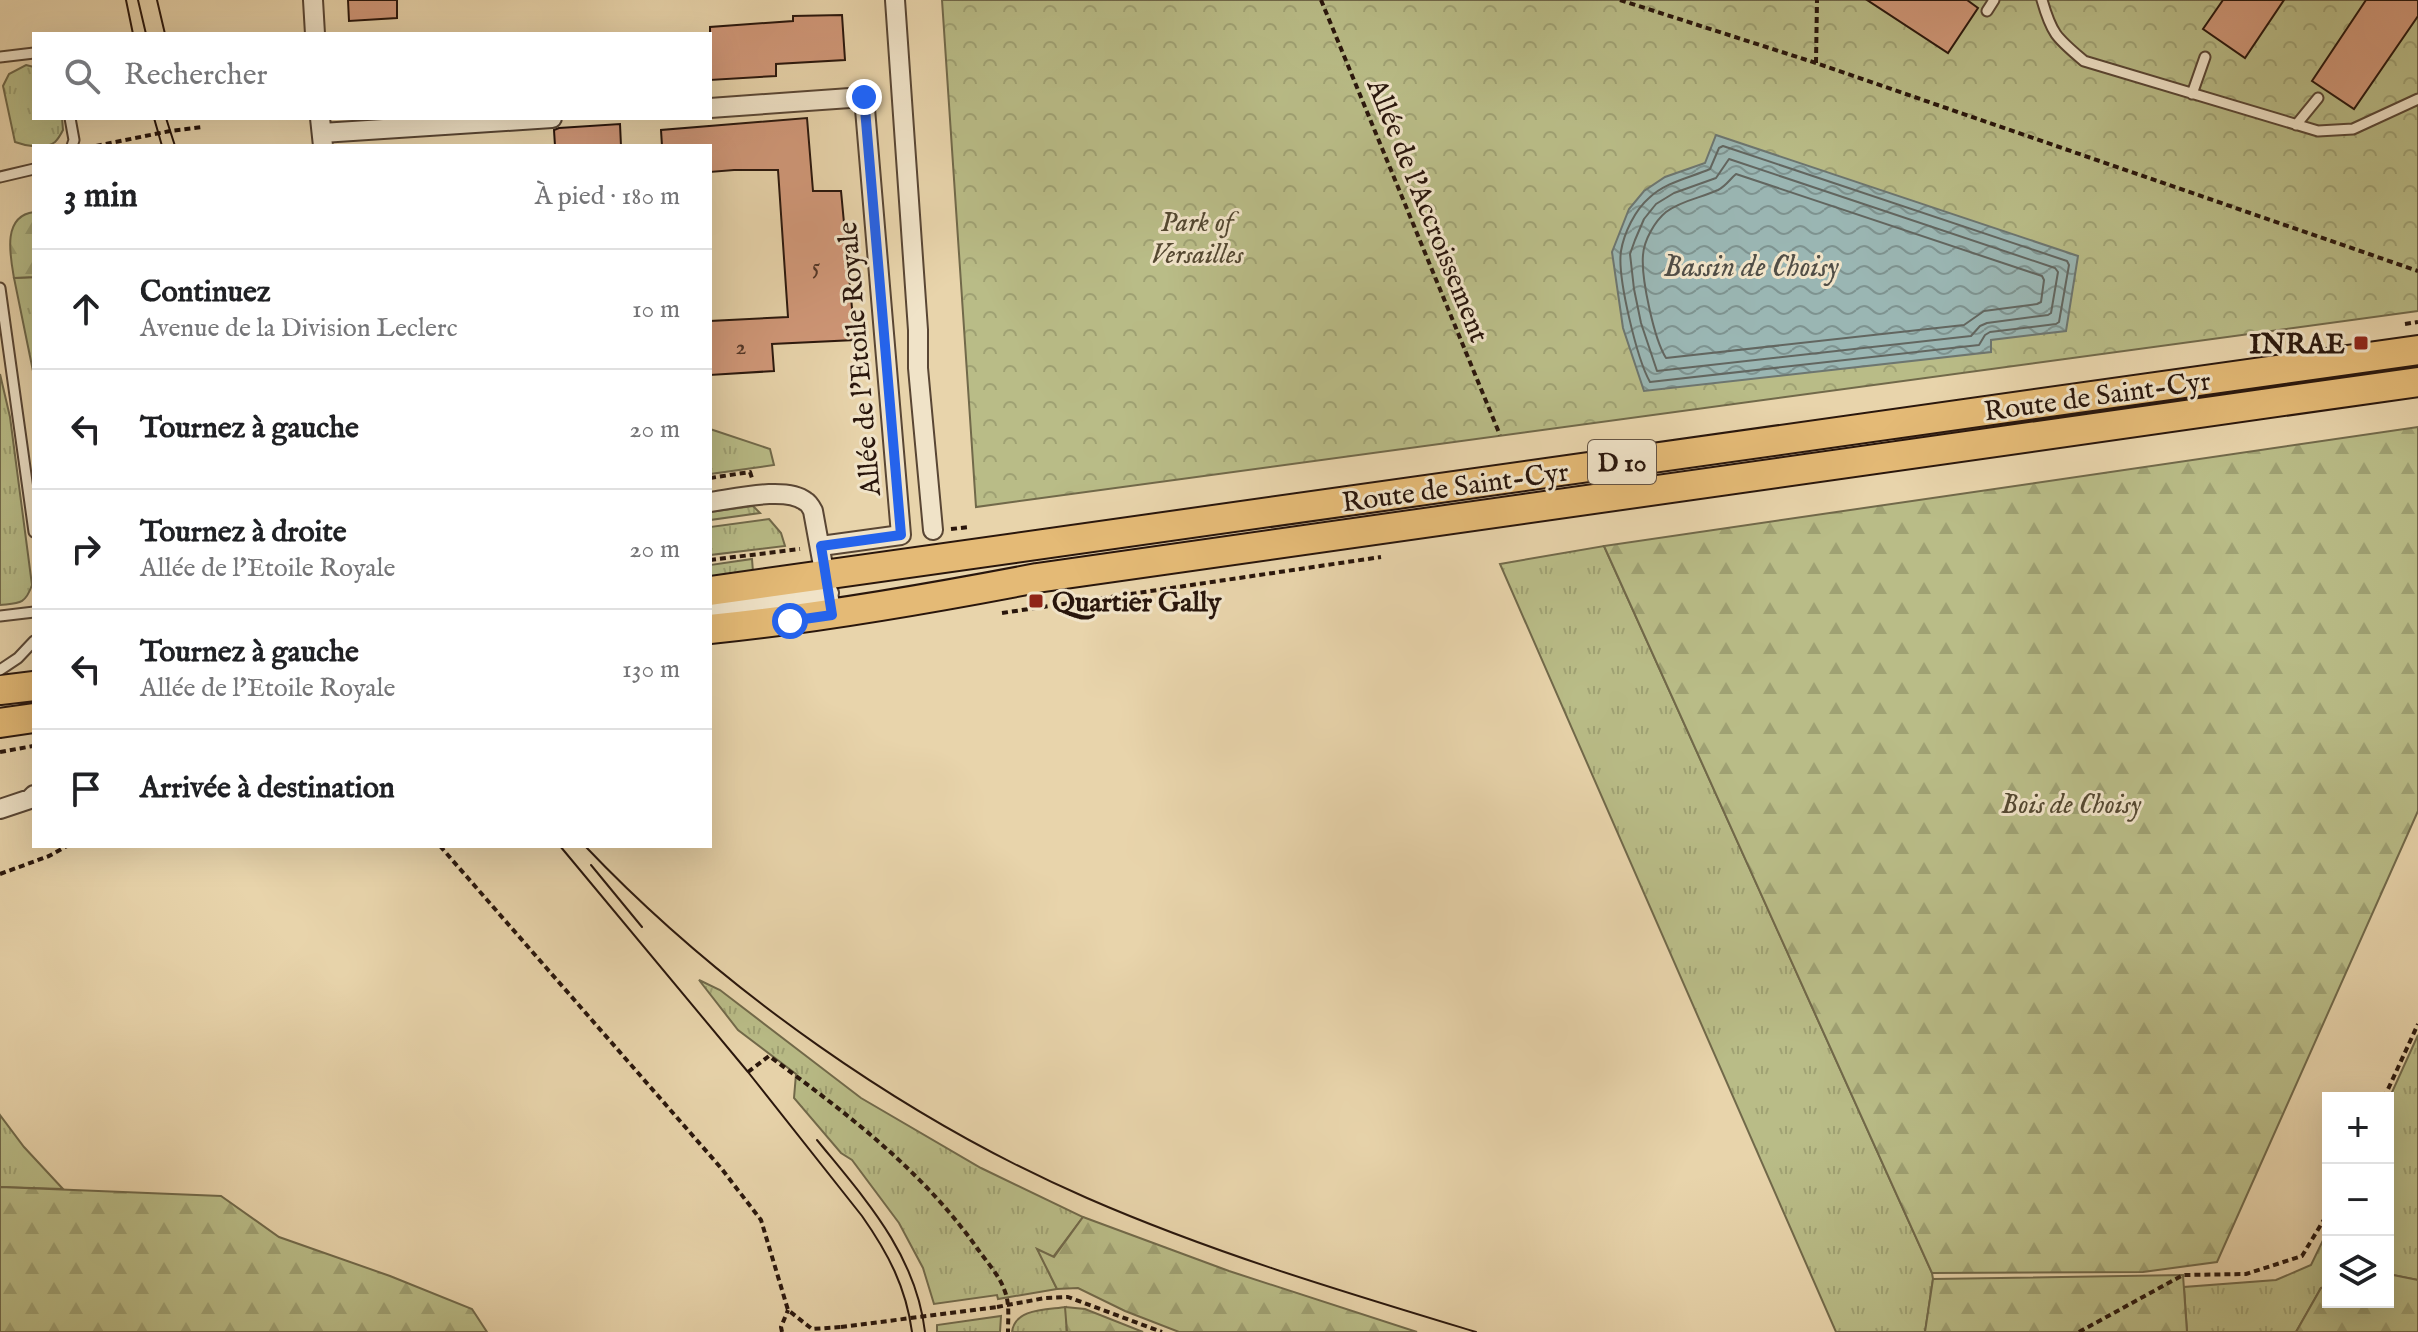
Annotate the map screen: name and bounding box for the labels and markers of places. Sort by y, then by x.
place label: INRAE [2249,328,2346,363]
marker: INRAE [2352,334,2370,352]
place label: Quartier Gally [1052,586,1222,621]
marker: Quartier Gally [1027,592,1045,610]

